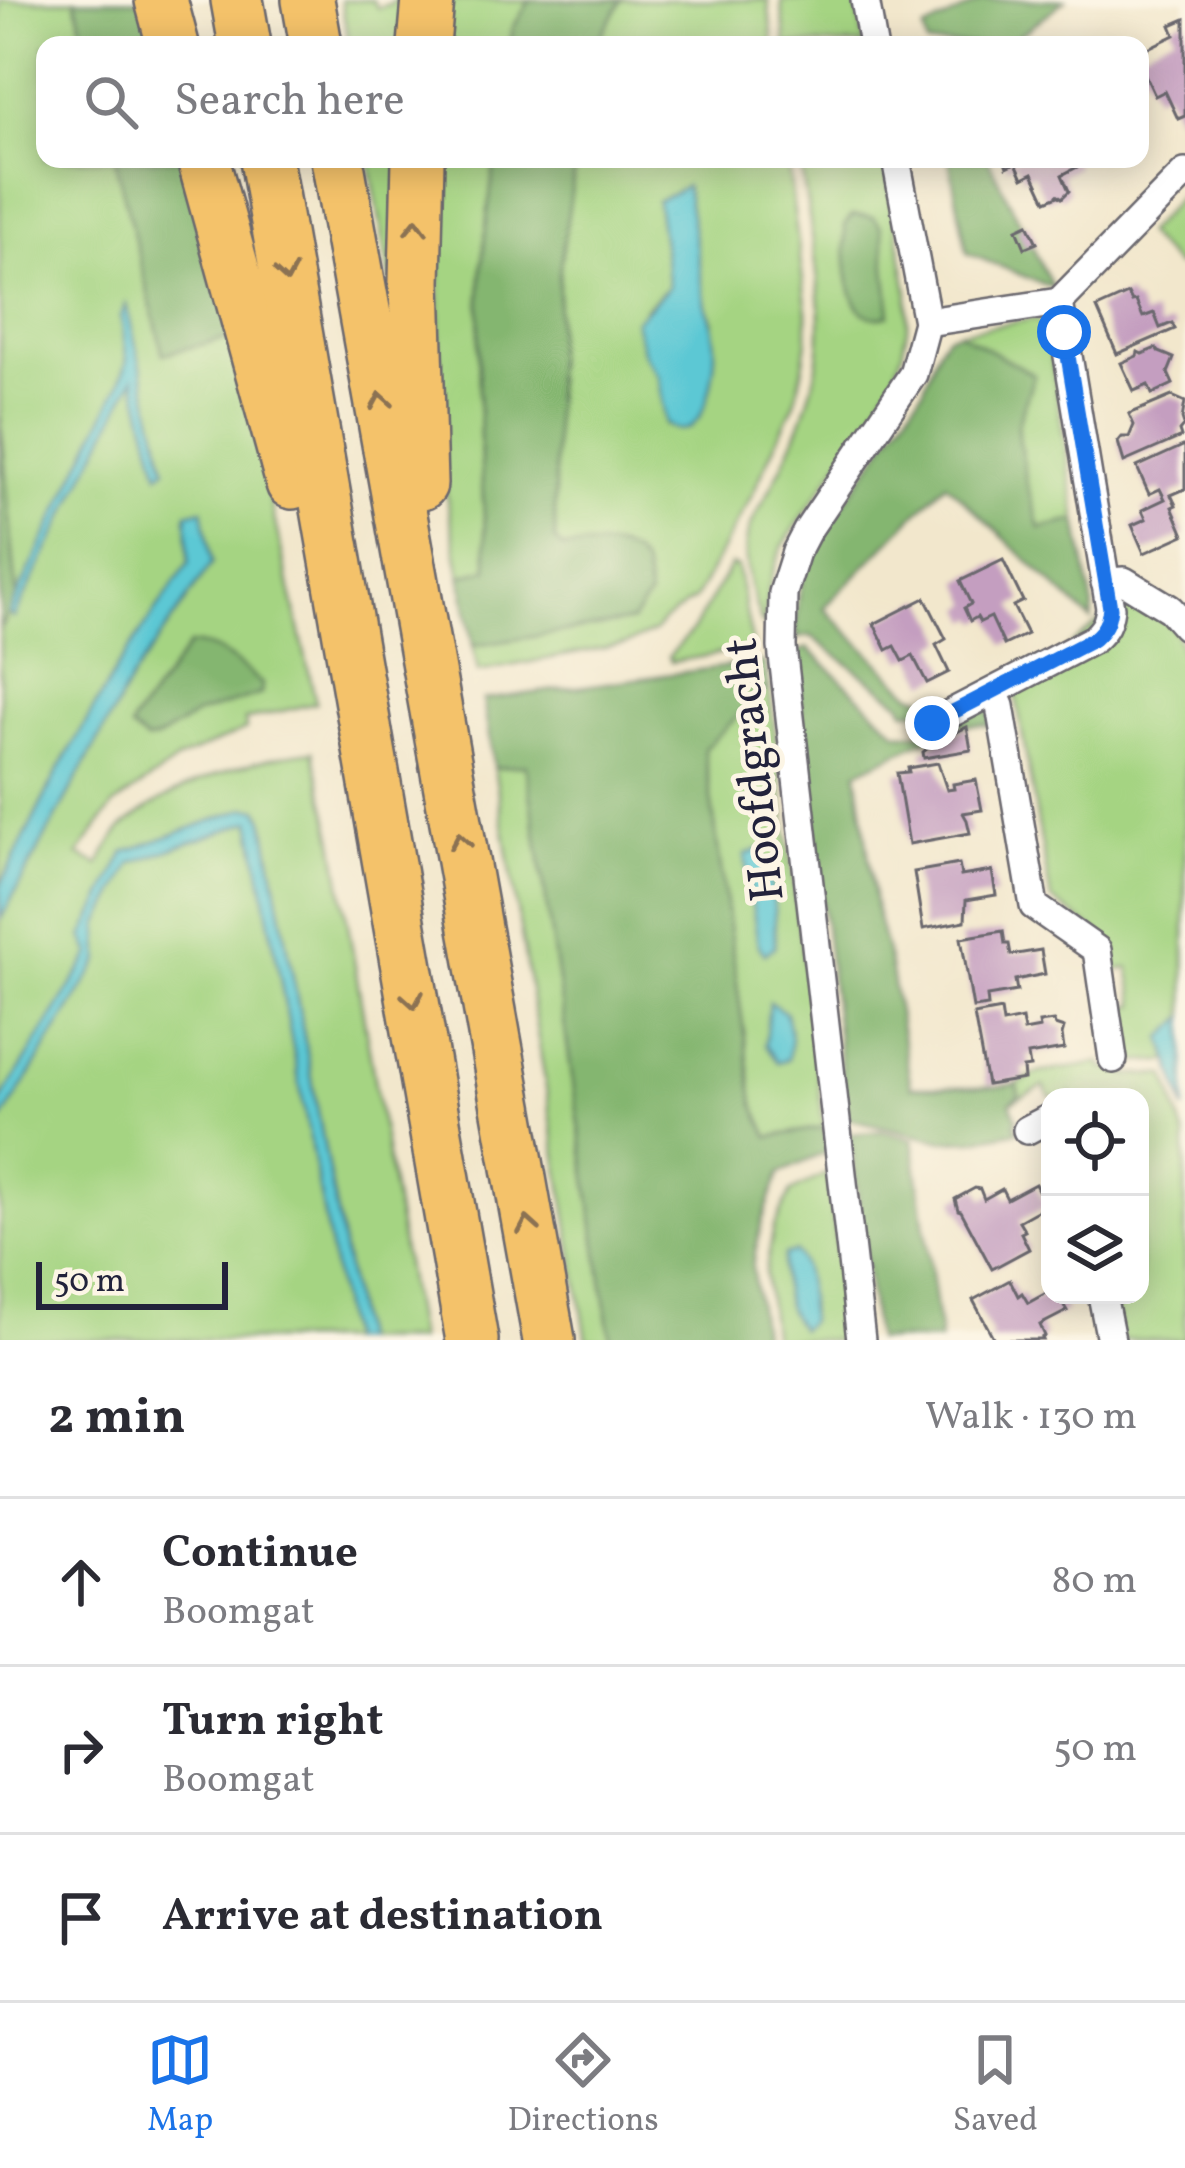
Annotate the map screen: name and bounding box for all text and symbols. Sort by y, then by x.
search box [36,36,1149,168]
icon: search [78,69,144,135]
text: Search here [174,71,405,134]
one-way arrow [403,217,429,235]
one-way arrow [272,264,297,284]
route start [1037,305,1091,359]
one-way arrow [370,391,395,411]
street label: Hoofdgracht [709,634,804,905]
route end [905,696,959,750]
one-way arrow [448,831,473,851]
one-way arrow [399,989,425,1009]
map controls [1041,1088,1149,1304]
button: locate [1041,1088,1149,1196]
button: layers [1041,1196,1149,1304]
one-way arrow [517,1215,542,1235]
scale bar [36,1256,228,1309]
text: 50 m [54,1260,125,1306]
text: 2 min [48,1383,186,1454]
text: Walk · 130 m [925,1391,1137,1445]
text: Continue [162,1523,358,1586]
icon: ahead [48,1549,114,1615]
text: 80 m [1051,1555,1137,1609]
text: Boomgat [162,1586,315,1640]
text: Turn right [162,1691,383,1754]
icon: right [48,1717,114,1783]
text: 50 m [1053,1723,1137,1777]
text: Boomgat [162,1754,315,1808]
icon: arrive [48,1885,114,1951]
text: Arrive at destination [162,1886,603,1949]
tab: Map [147,2027,213,2145]
tab: Directions [507,2027,659,2145]
tab: Saved [953,2027,1038,2145]

